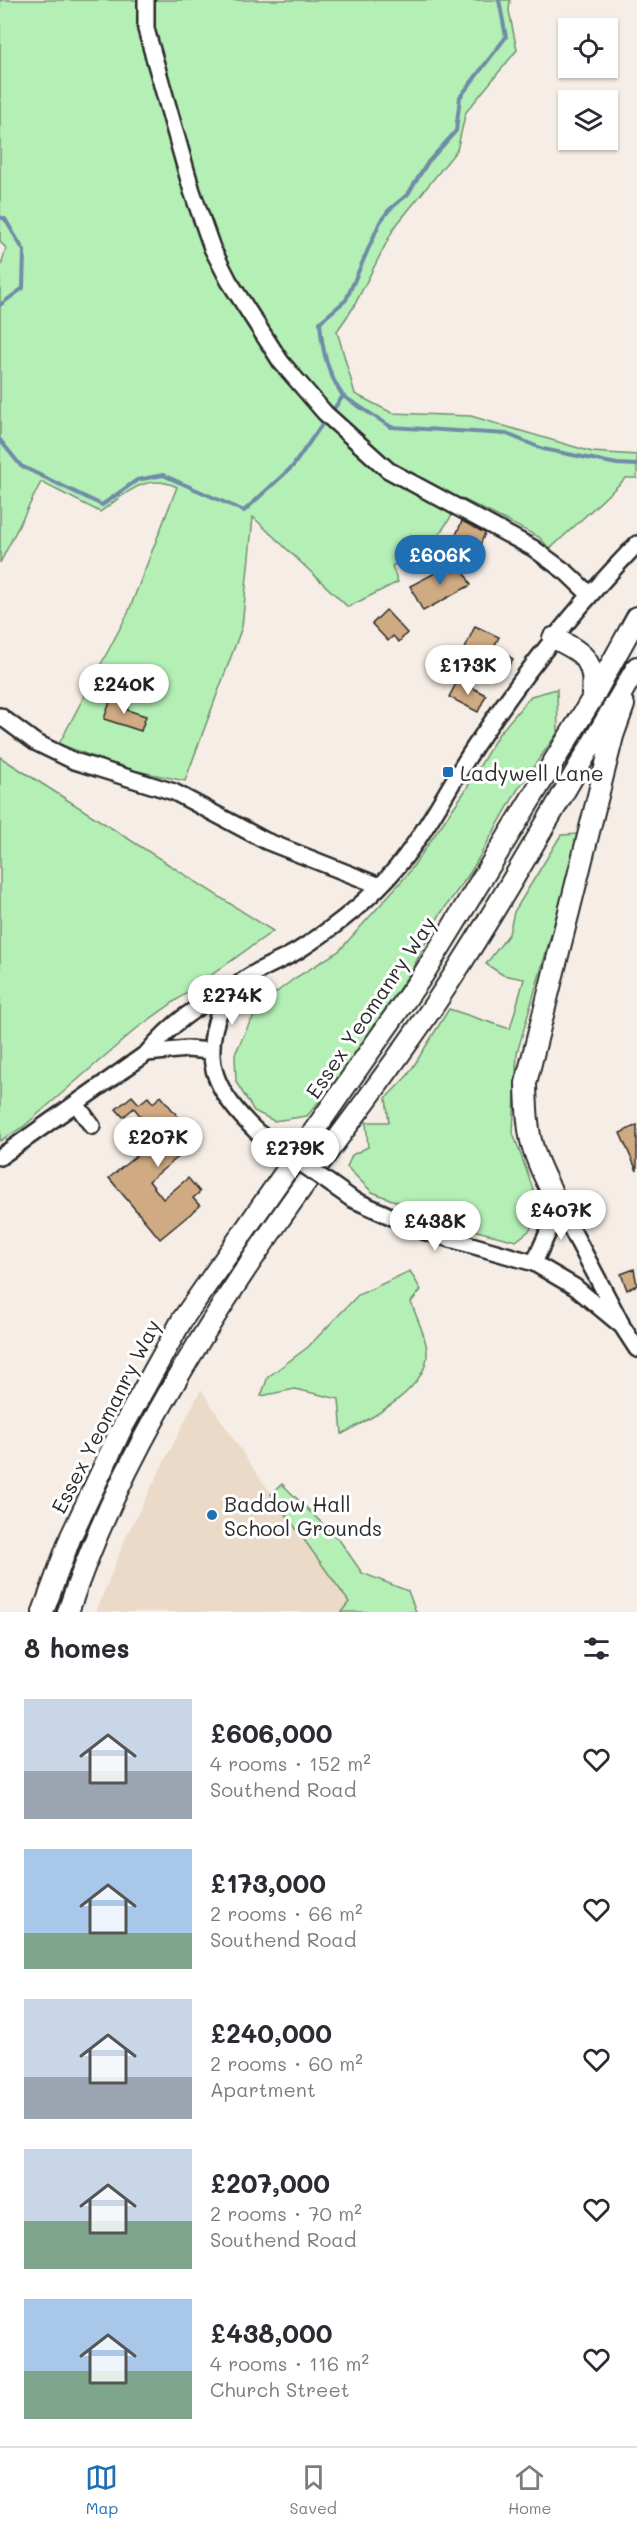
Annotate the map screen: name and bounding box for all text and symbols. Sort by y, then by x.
map controls [558,18,618,150]
button: locate [558,18,618,78]
button: layers [558,90,618,150]
pin: £606K [398,535,482,586]
text: £606K [409,541,471,567]
pin: £173K [426,645,510,696]
text: £173K [439,651,497,677]
pin: £240K [82,664,166,715]
text: £240K [93,670,155,696]
place label: Ladywell Lane [460,759,604,786]
marker: Ladywell Lane [441,765,455,779]
street label: Essex Yeomanry Way [299,911,441,1103]
pin: £274K [190,975,274,1026]
text: £274K [202,981,262,1007]
pin: £207K [116,1117,200,1168]
text: £207K [128,1123,188,1149]
pin: £279K [253,1128,337,1179]
text: £279K [265,1134,325,1160]
pin: £407K [519,1190,603,1241]
text: £407K [530,1196,592,1222]
pin: £438K [393,1201,477,1252]
text: £438K [404,1207,466,1233]
street label: Essex Yeomanry Way [44,1314,166,1518]
place label: Baddow Hall School Grounds [224,1490,382,1541]
marker: Baddow Hall School Grounds [205,1508,219,1522]
text: 8 homes [24,1631,130,1665]
icon: filters [580,1632,613,1665]
text: £606,000 [210,1716,333,1750]
icon: home [72,1723,144,1795]
icon: heart [580,1743,613,1776]
text: 4 rooms · 152 m² [210,1750,371,1776]
text: Southend Road [210,1776,357,1802]
text: £173,000 [210,1866,326,1900]
icon: home [72,1873,144,1945]
icon: heart [580,1893,613,1926]
text: 2 rooms · 66 m² [210,1900,363,1926]
text: Southend Road [210,1926,357,1952]
text: £240,000 [210,2016,332,2050]
icon: home [72,2023,144,2095]
icon: heart [580,2043,613,2076]
text: 2 rooms · 60 m² [210,2050,363,2076]
text: Apartment [210,2076,316,2102]
text: £207,000 [210,2166,330,2200]
icon: home [72,2173,144,2245]
icon: heart [580,2193,613,2226]
text: 2 rooms · 70 m² [210,2200,362,2226]
text: Southend Road [210,2226,357,2252]
text: £438,000 [210,2316,333,2350]
icon: home [72,2323,144,2395]
icon: heart [580,2343,613,2376]
text: 4 rooms · 116 m² [210,2350,369,2376]
text: Church Street [210,2376,350,2402]
tab: Map [85,2461,118,2518]
tab: Saved [289,2461,337,2518]
tab: Home [508,2461,551,2518]

